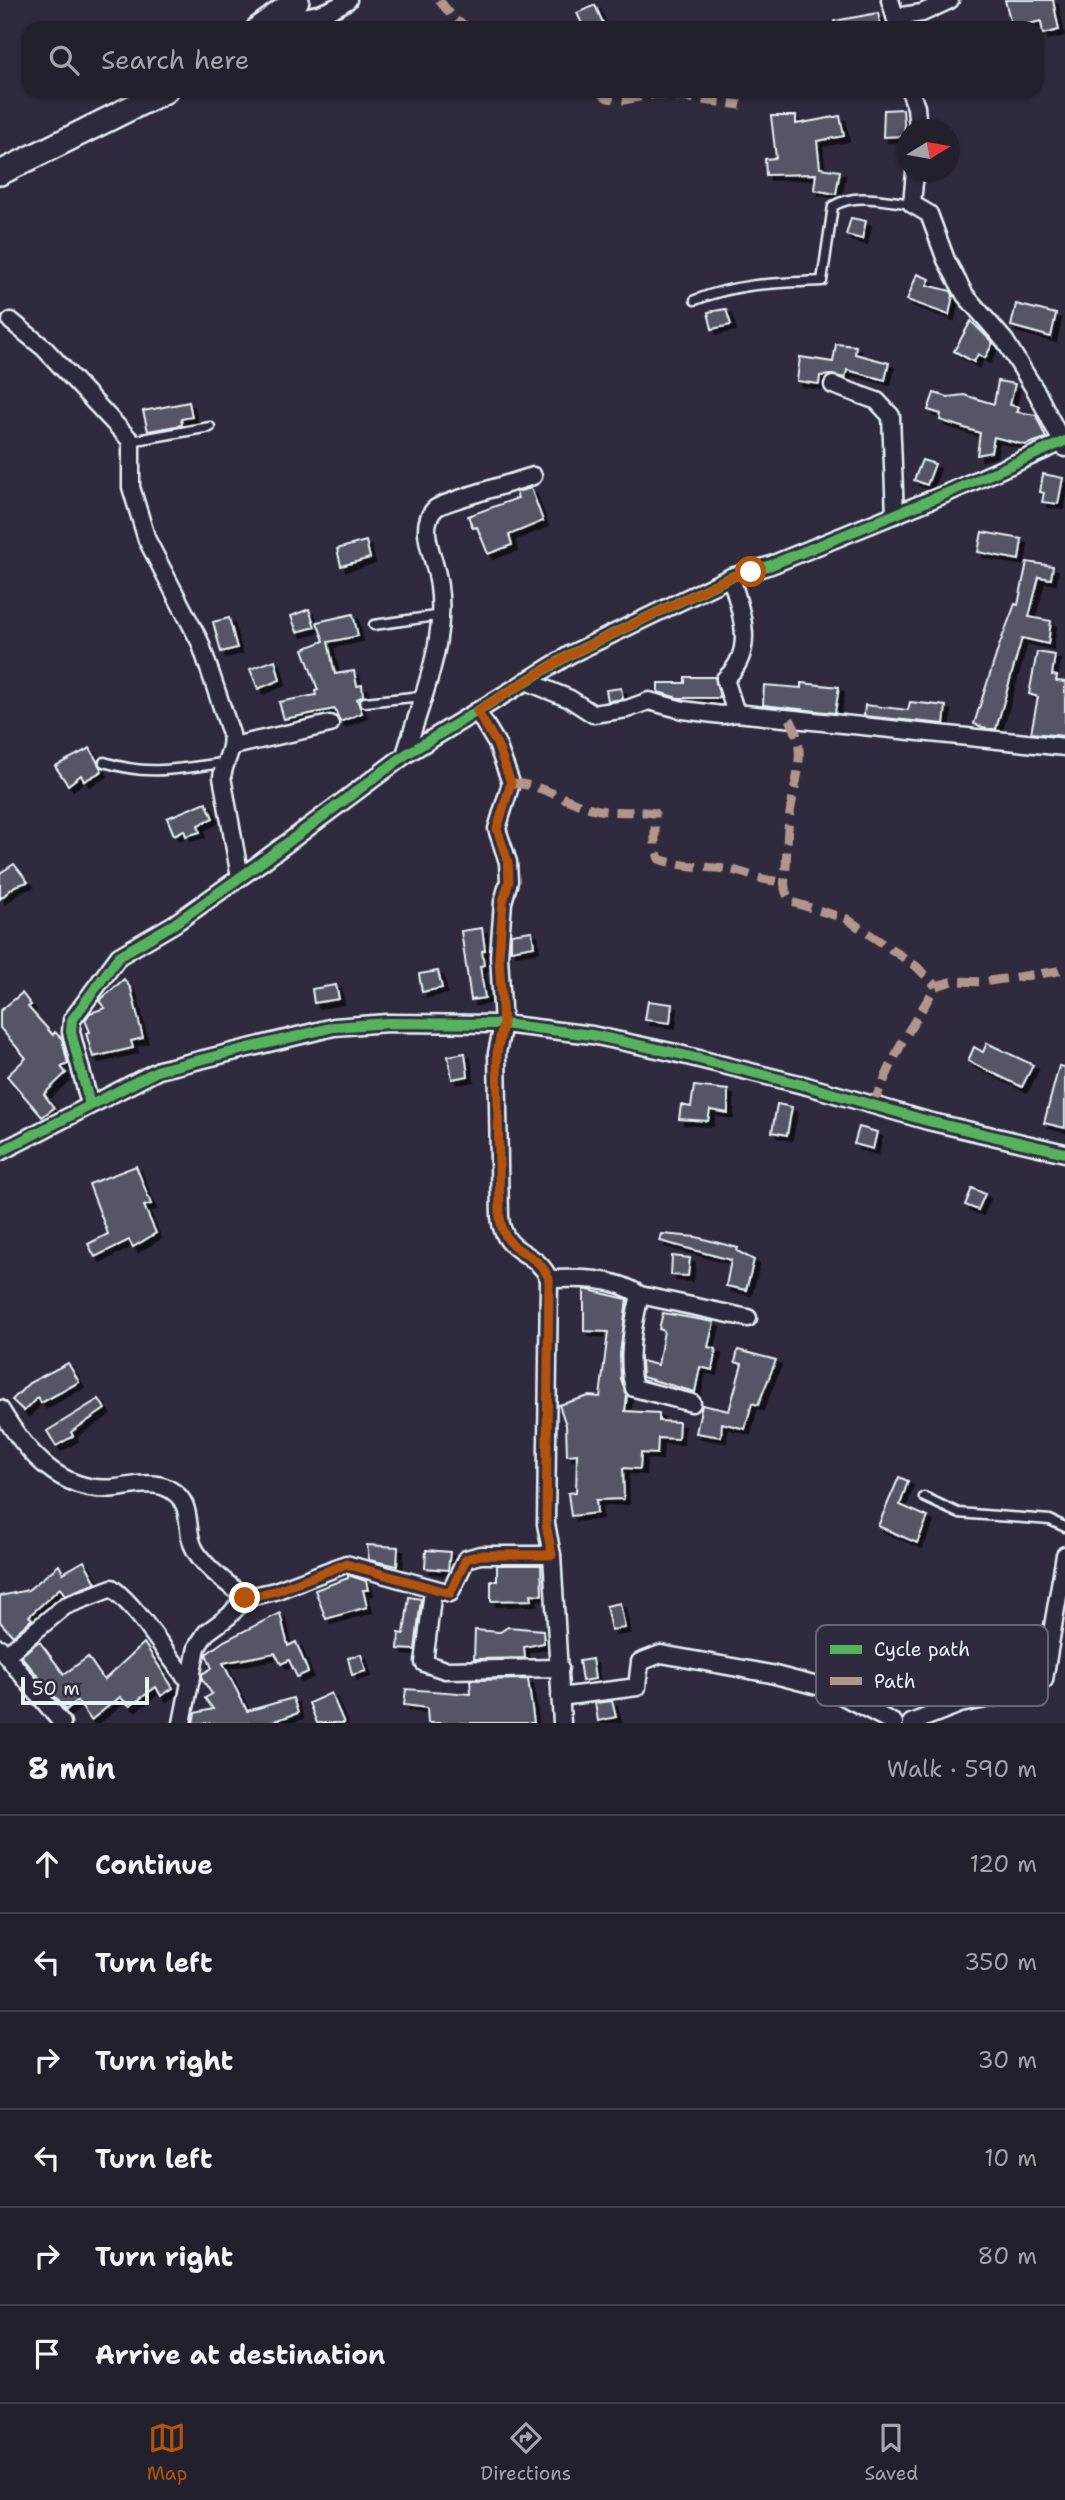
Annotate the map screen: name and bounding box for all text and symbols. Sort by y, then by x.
search box [21,21,1044,98]
icon: search [45,41,83,79]
text: Search here [101,42,250,77]
north arrow [897,119,960,182]
route start [735,556,766,587]
route end [229,1582,260,1613]
legend [816,1625,1048,1706]
text: Cycle path [874,1637,970,1662]
text: Path [874,1669,916,1694]
scale bar [21,1674,149,1706]
text: 50 m [32,1676,80,1701]
text: 8 min [28,1748,115,1789]
text: Walk · 590 m [887,1754,1037,1784]
icon: ahead [28,1845,66,1883]
text: Continue [95,1847,213,1882]
text: 120 m [969,1849,1037,1879]
icon: left [28,1943,66,1981]
text: Turn left [95,1945,212,1980]
text: 350 m [964,1947,1037,1977]
icon: right [28,2041,66,2079]
text: Turn right [95,2043,233,2078]
text: 30 m [978,2045,1037,2075]
icon: left [28,2139,66,2177]
text: Turn left [95,2141,212,2176]
text: 10 m [984,2143,1037,2173]
icon: right [28,2237,66,2275]
text: Turn right [95,2239,233,2274]
text: 80 m [978,2241,1037,2271]
icon: arrive [28,2335,66,2373]
text: Arrive at destination [95,2337,385,2372]
tab: Map [147,2419,187,2486]
tab: Directions [481,2419,571,2486]
tab: Saved [864,2419,918,2486]

